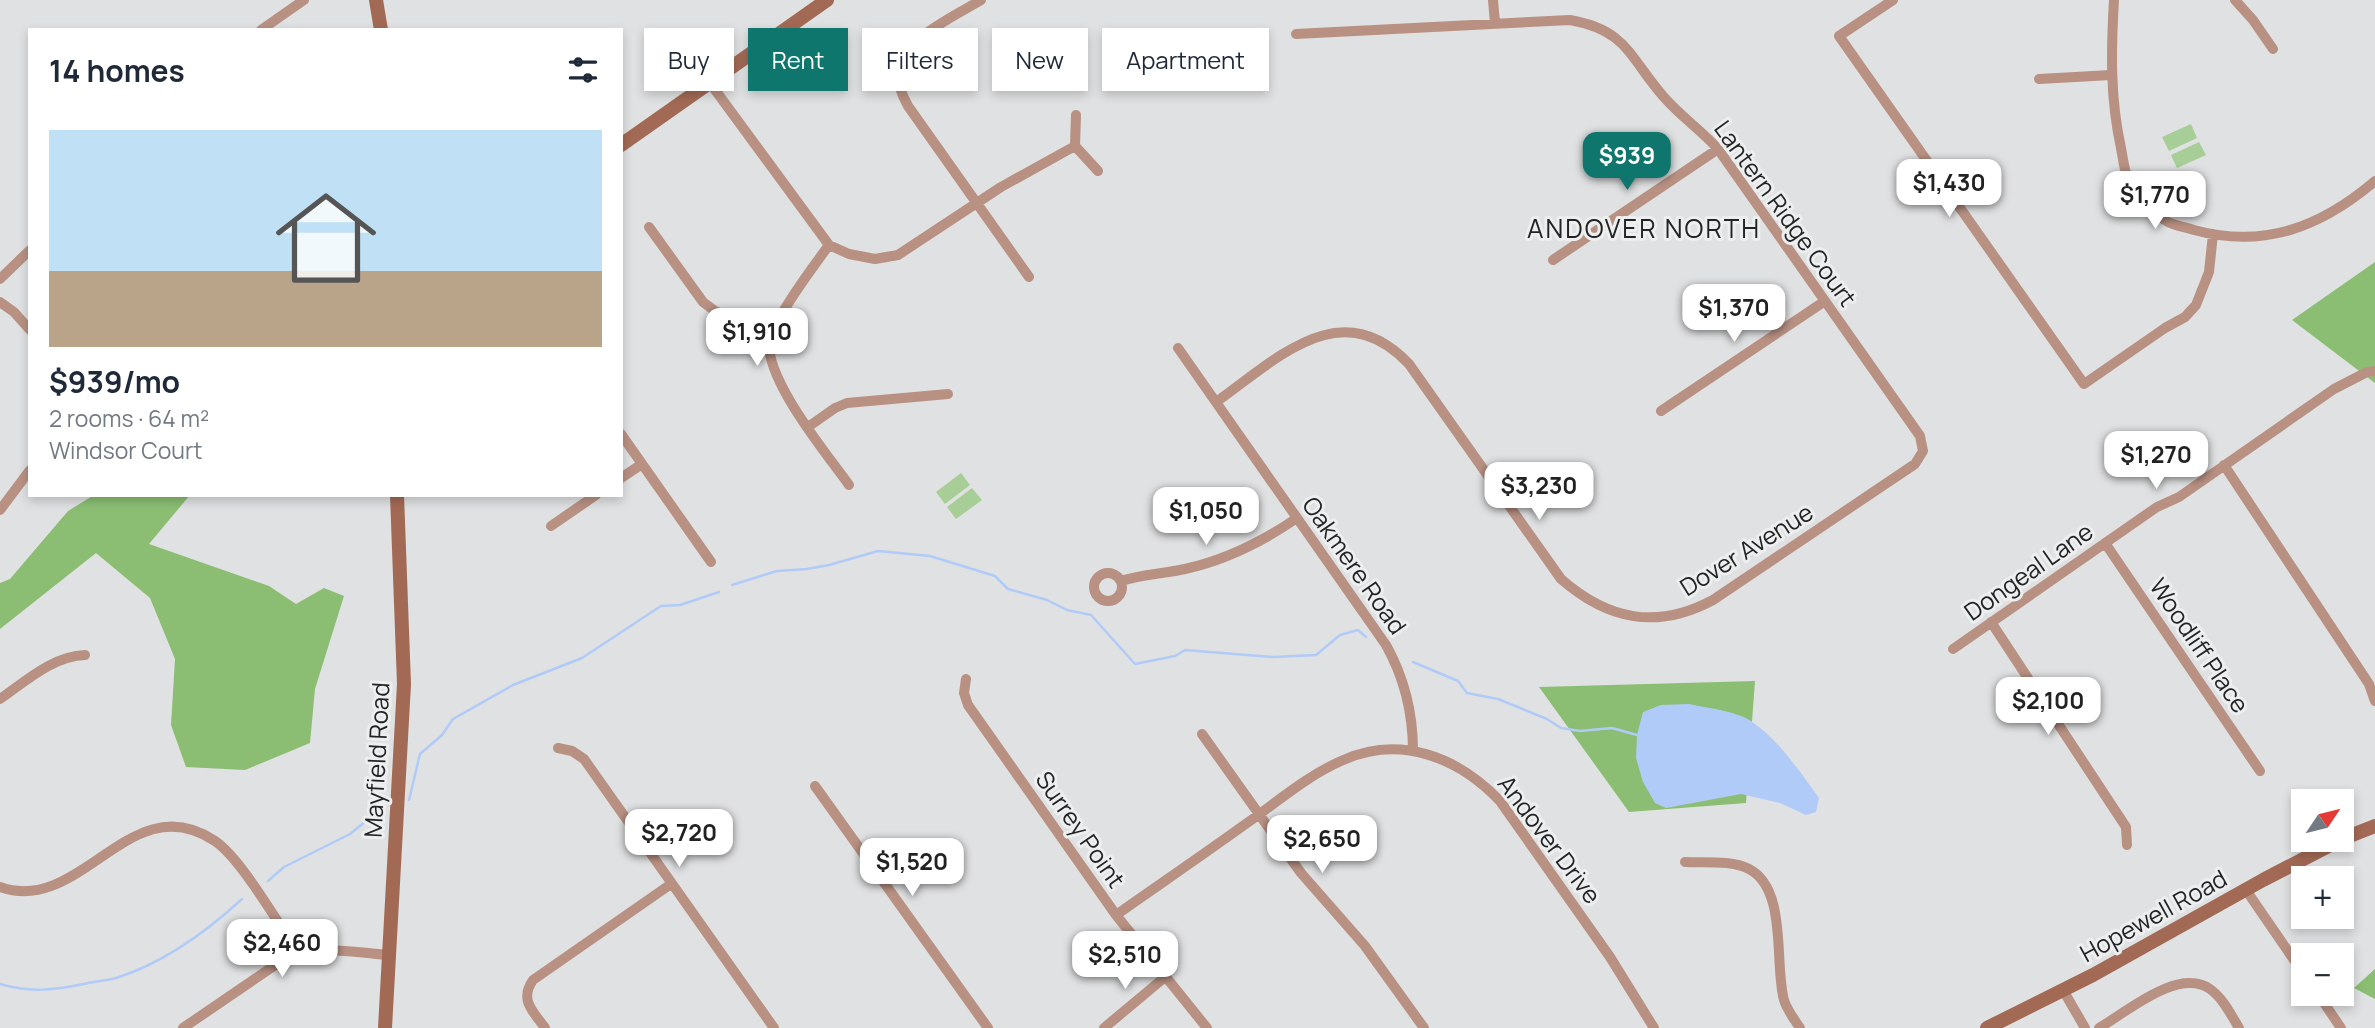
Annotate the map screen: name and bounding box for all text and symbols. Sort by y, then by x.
chip: Buy [644,28,734,91]
chip: Rent [748,28,848,91]
chip: Filters [862,28,978,91]
chip: New [992,28,1088,91]
chip: Apartment [1102,28,1269,91]
text: 14 homes [49,50,185,91]
icon: filters [564,51,602,89]
street label: Lantern Ridge Court [1707,113,1865,313]
pin: $939 [1586,132,1668,192]
text: $939 [1599,139,1655,171]
pin: $1,430 [1892,160,2006,219]
text: $1,430 [1912,166,1986,198]
pin: $1,770 [2098,172,2212,231]
icon: home [263,175,389,301]
text: $1,770 [2120,178,2190,210]
district label: ANDOVER NORTH [1527,210,1761,246]
pin: $1,370 [1677,284,1791,344]
text: $1,370 [1698,291,1770,323]
pin: $1,910 [700,308,814,368]
text: $1,910 [722,315,792,347]
text: $939/mo [49,361,180,402]
text: 2 rooms · 64 m² [49,402,209,434]
pin: $1,270 [2099,432,2213,491]
text: Windsor Court [49,434,202,466]
text: $1,270 [2120,438,2192,470]
pin: $3,230 [1482,462,1596,522]
text: $3,230 [1500,469,1578,501]
pin: $1,050 [1149,488,1263,547]
street label: Oakmere Road [1295,490,1415,640]
text: $1,050 [1169,494,1243,526]
street label: Dover Avenue [1673,495,1819,603]
street label: Dongeal Lane [1957,514,2099,628]
street label: Woodliff Place [2143,571,2257,719]
pin: $2,100 [1991,678,2105,737]
street label: Mayfield Road [355,682,397,838]
text: $2,100 [2012,684,2084,716]
street label: Surrey Point [1029,764,1133,894]
street label: Andover Drive [1491,768,1609,910]
north arrow [2291,789,2354,852]
map controls [2291,789,2354,1006]
pin: $2,720 [622,810,736,869]
text: $2,720 [641,816,717,848]
pin: $2,650 [1265,816,1379,875]
text: $2,650 [1283,822,1361,854]
pin: $1,520 [855,838,969,898]
text: $1,520 [876,845,948,877]
street label: Hopewell Road [2074,861,2232,969]
button: + [2291,866,2354,929]
pin: $2,460 [225,920,339,979]
text: $2,460 [243,926,321,958]
pin: $2,510 [1068,932,1182,991]
text: $2,510 [1088,938,1162,970]
button: − [2291,943,2354,1006]

